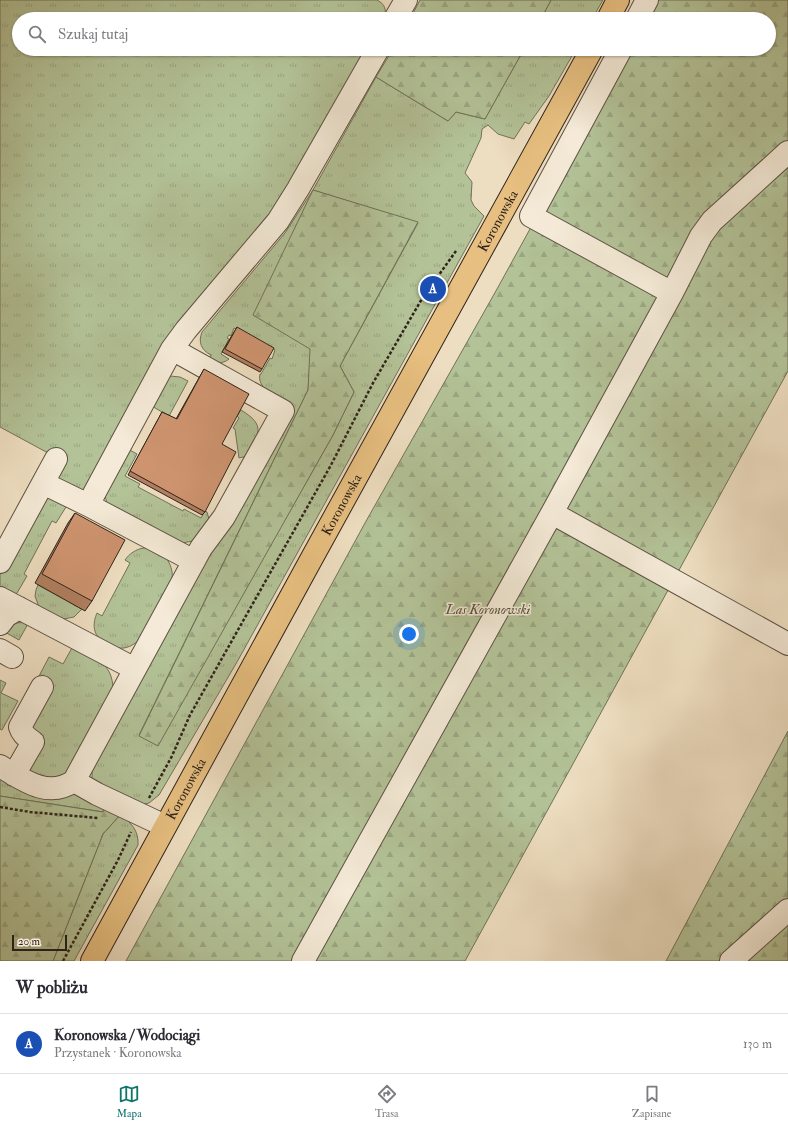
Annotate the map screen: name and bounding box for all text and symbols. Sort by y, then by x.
search box [12,12,776,56]
icon: search [26,23,48,45]
text: Szukaj tutaj [58,25,128,44]
street label: Koronowska [474,187,522,255]
pin: A [420,274,446,304]
street label: Koronowska [318,471,366,539]
park label: Las Koronowski [445,601,531,618]
your location [399,624,419,644]
street label: Koronowska [162,755,210,823]
scale bar [12,933,67,952]
text: 20 m [18,935,40,948]
text: W pobliżu [16,977,88,998]
text: Koronowska / Wodociągi [54,1026,200,1045]
text: A [25,1036,33,1052]
text: 130 m [743,1036,772,1052]
text: Przystanek · Koronowska [54,1045,182,1061]
tab: Mapa [117,1083,142,1120]
tab: Trasa [375,1083,399,1120]
tab: Zapisane [632,1083,671,1120]

